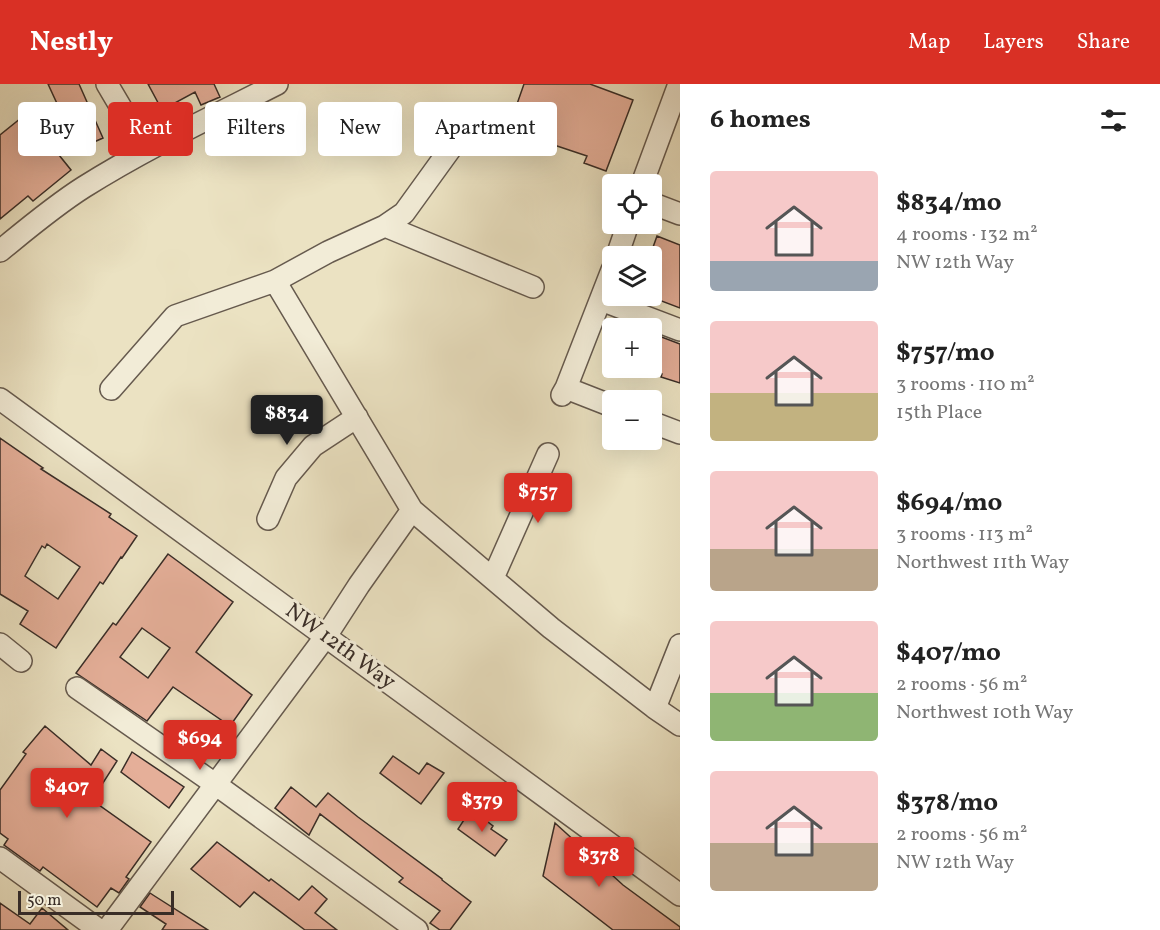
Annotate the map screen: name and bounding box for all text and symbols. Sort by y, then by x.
text: Nestly [30,23,113,62]
text: Map [908,28,950,57]
text: Layers [983,28,1044,57]
text: Share [1077,28,1130,57]
chip: Buy [18,102,96,156]
chip: Rent [108,102,193,156]
chip: Filters [205,102,306,156]
chip: New [318,102,402,156]
chip: Apartment [414,102,557,156]
text: 6 homes [710,102,811,138]
icon: filters [1097,104,1130,137]
map controls [602,174,662,450]
button: locate [602,174,662,234]
text: $834/mo [896,185,1002,221]
icon: home [758,195,830,267]
text: 4 rooms · 132 m² [896,221,1038,249]
button: layers [602,246,662,306]
text: NW 12th Way [896,249,1014,277]
button: + [602,318,662,378]
text: $757/mo [896,335,995,371]
icon: home [758,345,830,417]
text: 3 rooms · 110 m² [896,371,1035,399]
button: − [602,390,662,450]
pin: $834 [251,395,323,446]
text: 15th Place [896,399,982,427]
text: $834 [265,400,309,428]
pin: $757 [502,473,574,524]
text: $757 [518,478,558,506]
text: $694/mo [896,485,1002,521]
icon: home [758,495,830,567]
text: 3 rooms · 113 m² [896,521,1033,549]
text: Northwest 11th Way [896,549,1069,577]
street label: NW 12th Way [278,596,402,698]
text: $407/mo [896,635,1001,671]
icon: home [758,645,830,717]
text: 2 rooms · 56 m² [896,671,1027,699]
text: Northwest 10th Way [896,699,1073,727]
pin: $694 [164,720,236,771]
text: $694 [178,725,222,753]
pin: $407 [31,768,103,819]
text: $407 [45,773,89,801]
pin: $379 [446,782,518,833]
text: $378/mo [896,785,998,821]
text: $379 [461,787,503,815]
icon: home [758,795,830,867]
text: 2 rooms · 56 m² [896,821,1027,849]
pin: $378 [563,837,635,888]
text: $378 [578,842,620,870]
text: NW 12th Way [896,849,1014,877]
scale bar [18,888,174,916]
text: 50 m [27,890,61,912]

